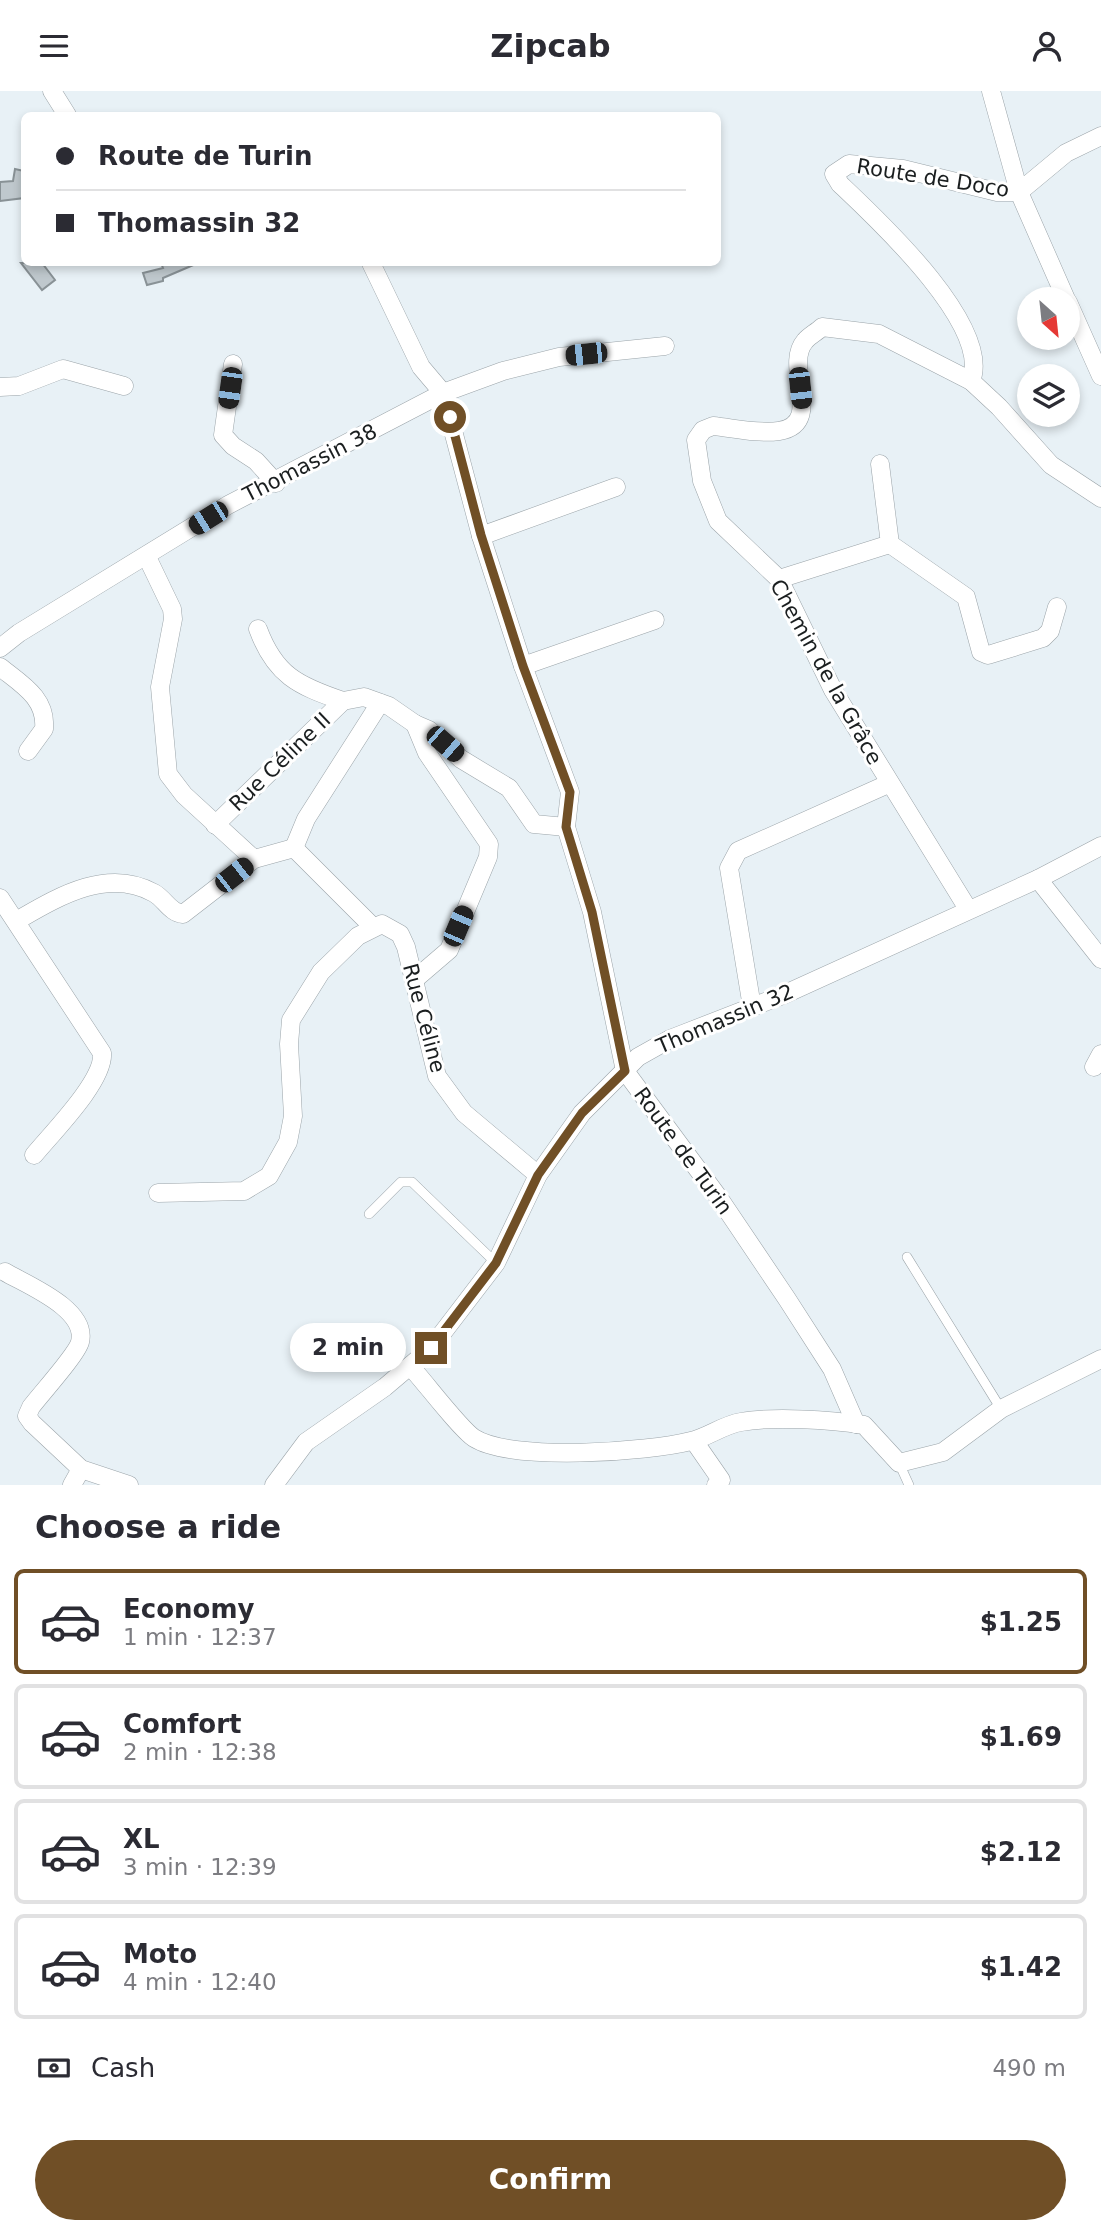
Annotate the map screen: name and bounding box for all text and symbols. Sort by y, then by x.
icon: menu [35,27,73,65]
text: Zipcab [490,27,611,65]
icon: person [1028,27,1066,65]
text: Route de Turin [98,141,312,171]
street label: Route de Doco [855,154,1011,202]
text: Thomassin 32 [98,208,300,238]
north arrow [1017,287,1080,350]
map controls [1017,287,1080,427]
car [565,341,608,367]
button: layers [1017,364,1080,427]
car [217,366,244,410]
car [788,366,813,410]
route start [434,401,466,433]
street label: Thomassin 38 [238,419,381,507]
car [185,498,232,538]
street label: Chemin de la Grâce [765,575,887,769]
street label: Rue Céline II [225,708,335,816]
car [423,722,468,766]
car [211,854,258,896]
car [441,903,476,949]
street label: Rue Céline [398,961,450,1075]
street label: Thomassin 32 [652,979,797,1059]
street label: Route de Turin [629,1083,737,1219]
callout: 2 min [291,1323,406,1373]
route end [415,1332,447,1364]
text: 2 min [312,1334,384,1360]
text: Choose a ride [35,1508,281,1546]
icon: car [39,1590,102,1653]
text: Economy [123,1594,254,1624]
text: $1.25 [980,1607,1062,1637]
text: 1 min · 12:37 [123,1624,277,1650]
icon: car [39,1705,102,1768]
text: Comfort [123,1709,241,1739]
text: $1.69 [980,1722,1062,1752]
text: 2 min · 12:38 [123,1739,277,1765]
icon: car [39,1820,102,1883]
text: XL [123,1824,160,1854]
text: $2.12 [980,1837,1062,1867]
text: 3 min · 12:39 [123,1854,277,1880]
icon: car [39,1935,102,1998]
text: Moto [123,1939,197,1969]
text: $1.42 [980,1952,1062,1982]
text: 4 min · 12:40 [123,1969,277,1995]
icon: cash [35,2049,73,2087]
text: Cash [91,2053,155,2083]
text: 490 m [992,2055,1066,2081]
button: Confirm [35,2140,1066,2220]

